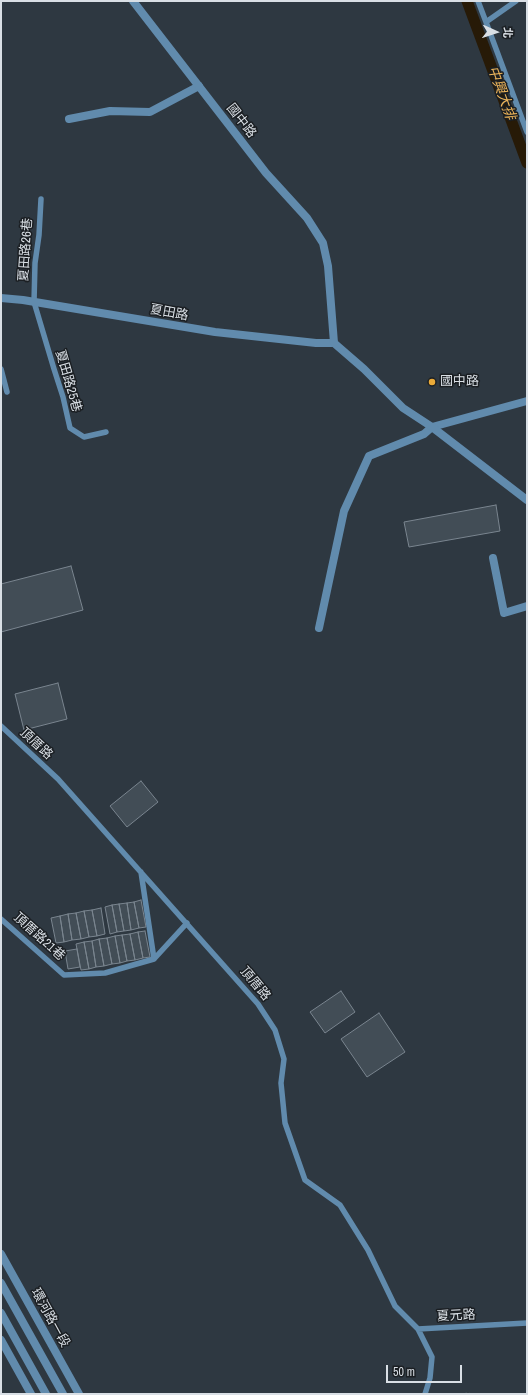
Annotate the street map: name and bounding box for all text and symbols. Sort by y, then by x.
north arrow [476,12,516,52]
text: 北 [501,27,515,38]
water label: 中興大排 [484,64,518,122]
street label: 國中路 [223,101,259,141]
street label: 夏田路26巷 [16,218,36,282]
street label: 夏田路 [148,302,190,324]
street label: 夏田路25巷 [52,348,84,414]
place label: 國中路 [440,374,479,390]
marker: 國中路 [427,377,437,387]
street label: 頂厝路 [16,725,56,763]
street label: 頂厝路21巷 [10,910,68,964]
street label: 頂厝路 [236,964,274,1004]
street label: 環河路一段 [27,1286,73,1350]
street label: 夏元路 [436,1307,476,1325]
scale bar [388,1357,464,1383]
text: 50 m [393,1364,415,1380]

